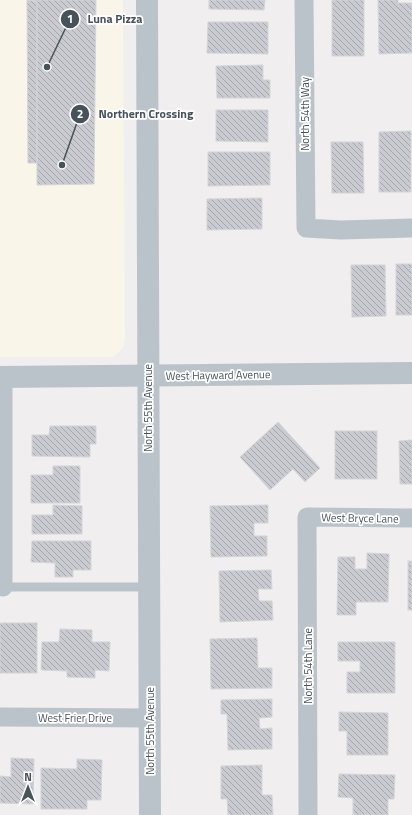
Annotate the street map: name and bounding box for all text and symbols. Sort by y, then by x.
callout: Luna Pizza [60,7,151,31]
text: 1 [67,9,73,28]
text: Luna Pizza [88,9,142,28]
street label: North 54th Way [297,76,313,151]
callout: Northern Crossing [70,102,201,126]
text: 2 [77,104,83,123]
text: Northern Crossing [99,104,194,123]
street label: North 55th Avenue [140,364,156,452]
street label: West Hayward Avenue [165,366,271,384]
street label: West Bryce Lane [321,509,399,527]
street label: North 54th Lane [300,628,316,704]
street label: North 55th Avenue [142,687,158,775]
street label: West Frier Drive [38,710,112,726]
north arrow [8,767,48,807]
text: N [24,769,32,785]

